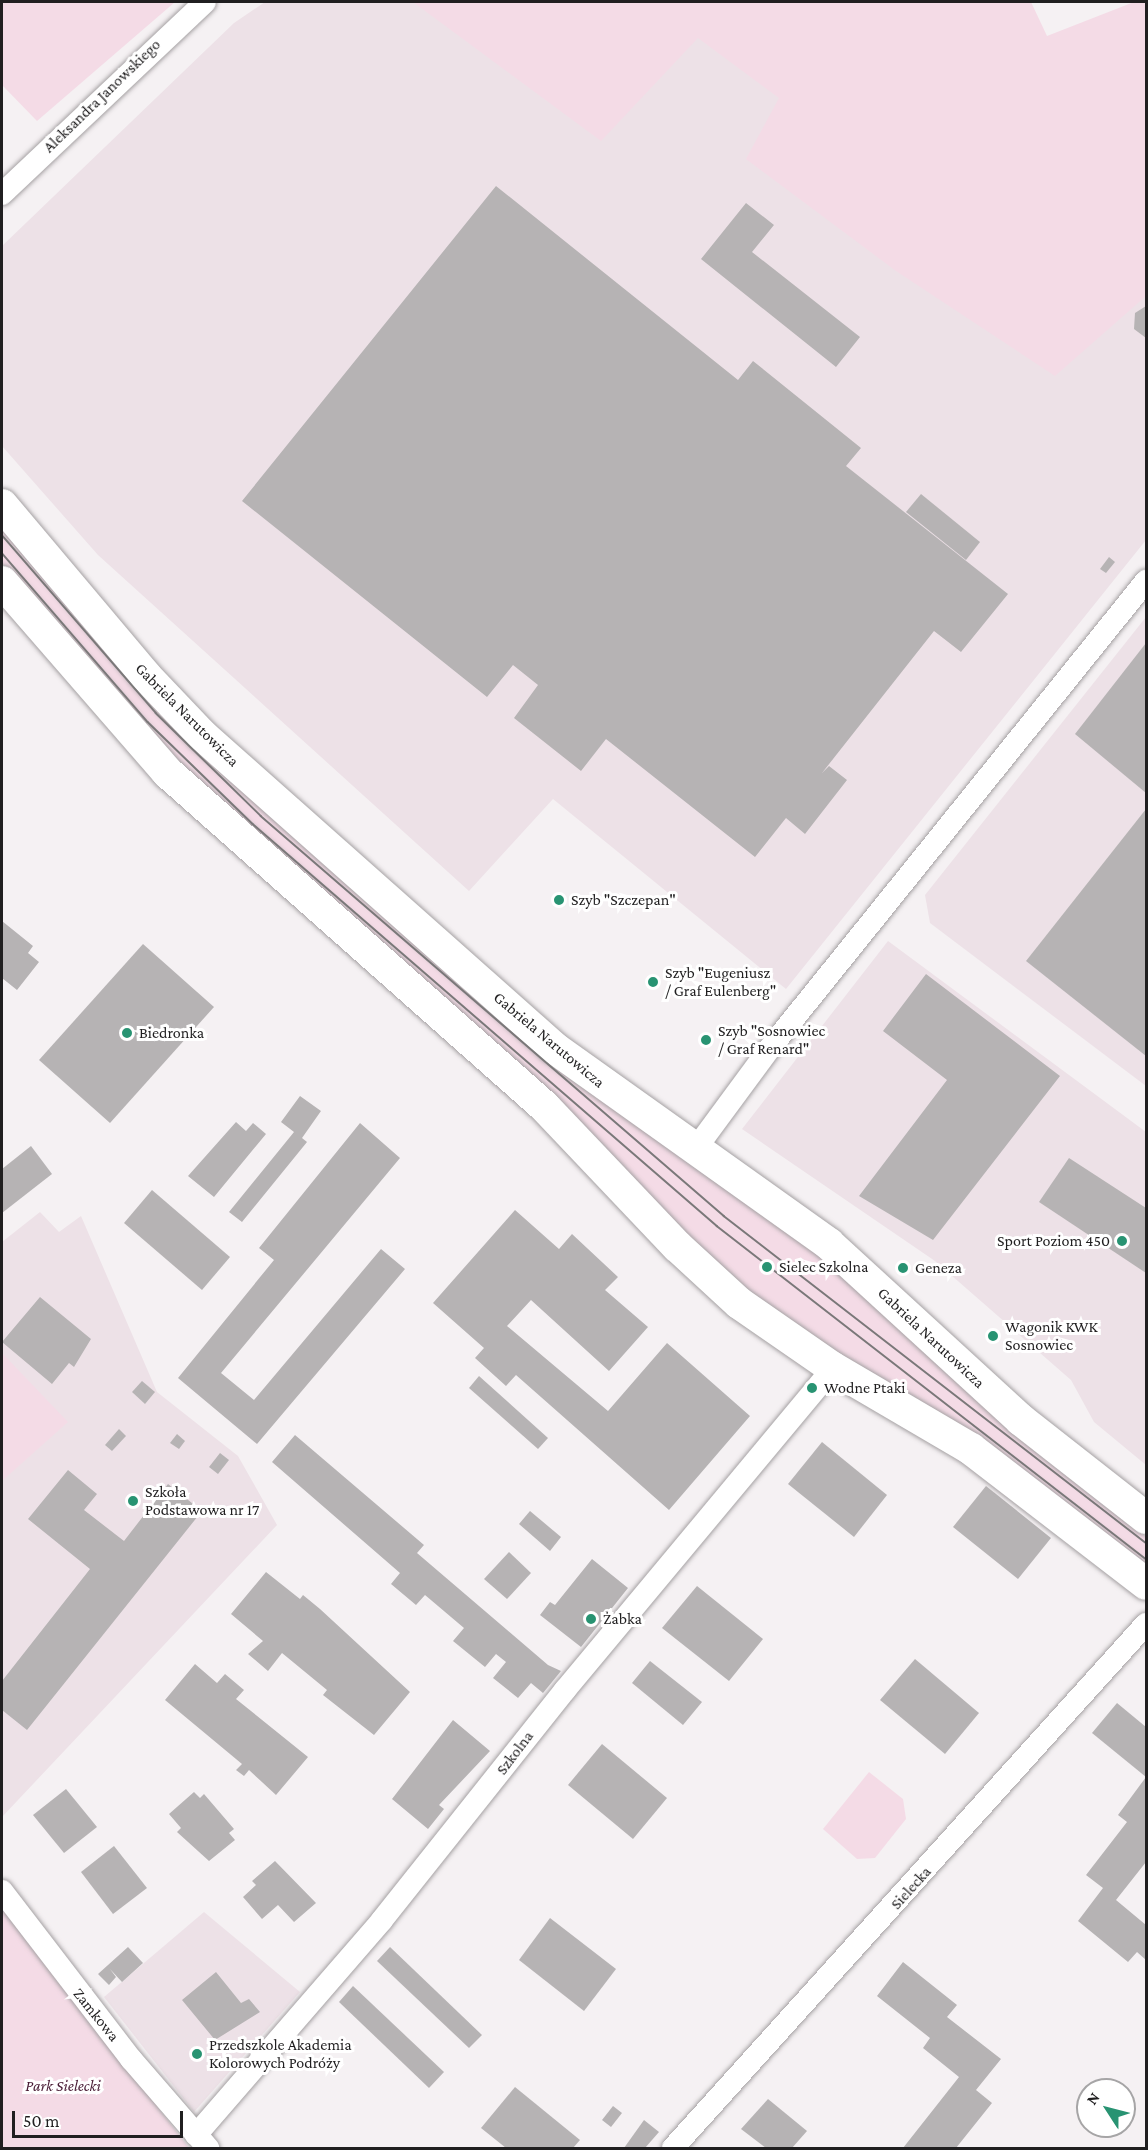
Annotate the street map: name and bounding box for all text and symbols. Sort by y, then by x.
street label: Aleksandra Janowskiego [39,35,165,157]
street label: Gabriela Narutowicza [131,659,243,771]
place label: Szyb "Szczepan" [571,890,676,910]
marker: Szyb "Szczepan" [552,893,566,907]
place label: Szyb "Eugeniusz / Graf Eulenberg" [665,963,776,1001]
marker: Szyb "Eugeniusz / Graf Eulenberg" [646,975,660,989]
street label: Gabriela Narutowicza [490,988,608,1092]
place label: Szyb "Sosnowiec / Graf Renard" [718,1021,825,1059]
place label: Biedronka [139,1023,204,1043]
marker: Biedronka [120,1026,134,1040]
marker: Szyb "Sosnowiec / Graf Renard" [699,1033,713,1047]
place label: Sport Poziom 450 [997,1231,1110,1251]
marker: Sport Poziom 450 [1115,1234,1129,1248]
place label: Sielec Szkolna [779,1257,869,1277]
place label: Geneza [915,1258,962,1278]
marker: Sielec Szkolna [760,1260,774,1274]
marker: Geneza [896,1261,910,1275]
street label: Gabriela Narutowicza [874,1284,988,1392]
place label: Wagonik KWK Sosnowiec [1005,1317,1098,1355]
marker: Wagonik KWK Sosnowiec [986,1329,1000,1343]
place label: Wodne Ptaki [824,1378,905,1398]
marker: Wodne Ptaki [805,1381,819,1395]
place label: Szkoła Podstawowa nr 17 [145,1482,259,1520]
marker: Szkoła Podstawowa nr 17 [126,1494,140,1508]
place label: Żabka [603,1609,642,1629]
marker: Żabka [584,1612,598,1626]
street label: Szkolna [492,1727,538,1779]
street label: Sielecka [887,1862,935,1914]
street label: Zamkowa [69,1984,123,2046]
place label: Przedszkole Akademia Kolorowych Podróży [209,2035,352,2073]
marker: Przedszkole Akademia Kolorowych Podróży [190,2047,204,2061]
park label: Park Sielecki [25,2076,101,2096]
north arrow [1076,2078,1136,2138]
text: N [1083,2089,1103,2108]
scale bar [15,2099,186,2137]
text: 50 m [23,2111,60,2131]

